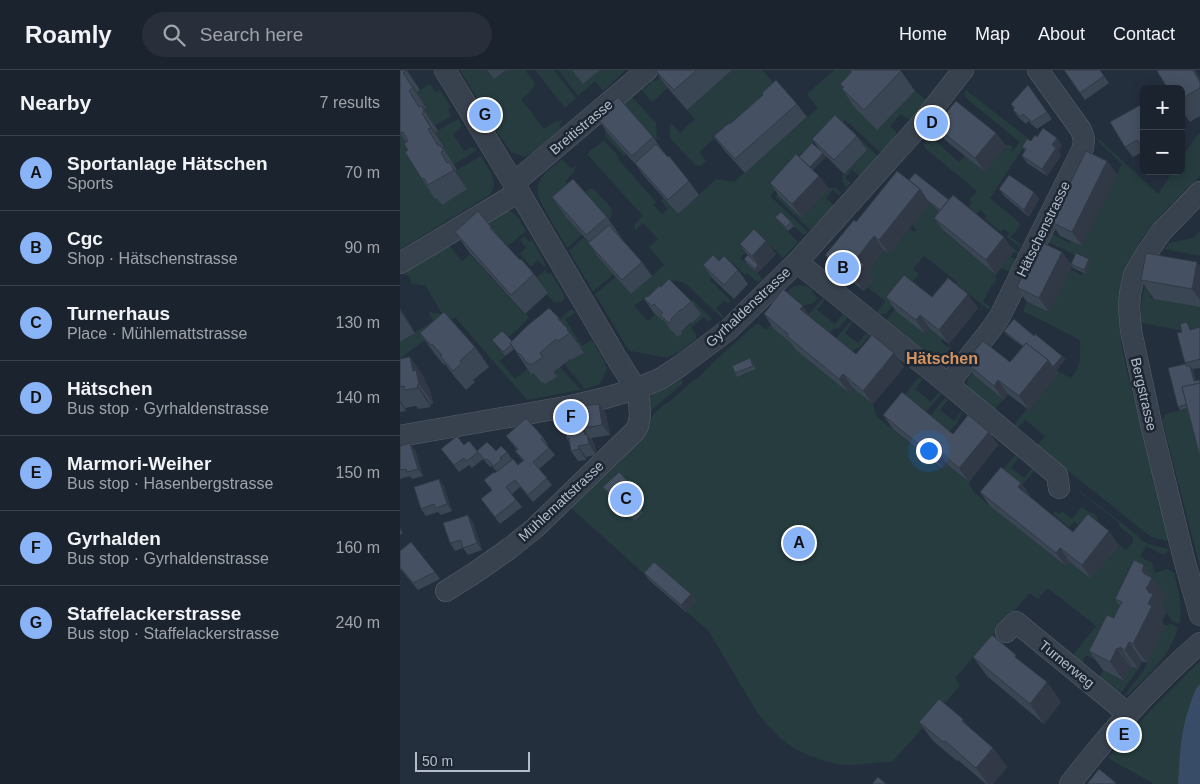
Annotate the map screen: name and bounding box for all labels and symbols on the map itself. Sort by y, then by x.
pin: G [469,96,501,134]
street label: Breitistrasse [546,96,616,158]
pin: D [916,104,948,142]
street label: Hätschenstrasse [1013,178,1073,279]
pin: B [827,249,859,287]
street label: Gyrhaldenstrasse [702,264,794,350]
district label: Hätschen [906,350,978,367]
street label: Bergstrasse [1128,356,1160,432]
pin: F [555,398,587,436]
your location [916,438,942,464]
street label: Mühlemattstrasse [515,457,607,545]
pin: C [610,480,642,518]
pin: A [783,524,815,562]
street label: Turnerweg [1036,637,1098,691]
pin: E [1108,716,1140,754]
scale bar [415,749,530,772]

